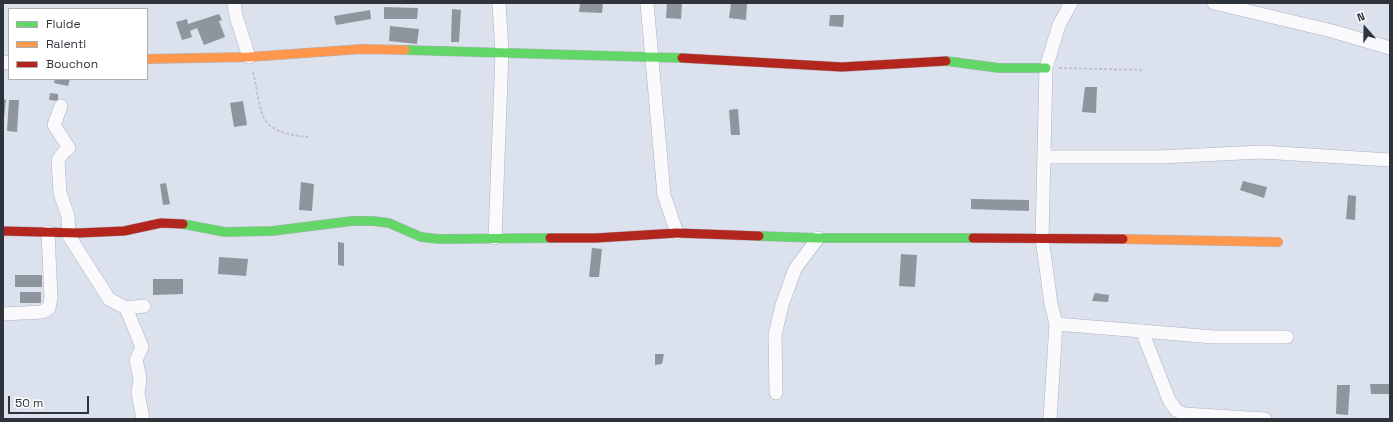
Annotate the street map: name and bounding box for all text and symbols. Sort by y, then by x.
legend [8,8,148,80]
north arrow [1345,8,1385,48]
text: N [1355,9,1367,25]
text: Fluide [46,16,81,32]
text: Ralenti [46,36,86,52]
text: Bouchon [46,56,98,72]
scale bar [10,388,91,414]
text: 50 m [15,395,43,411]

